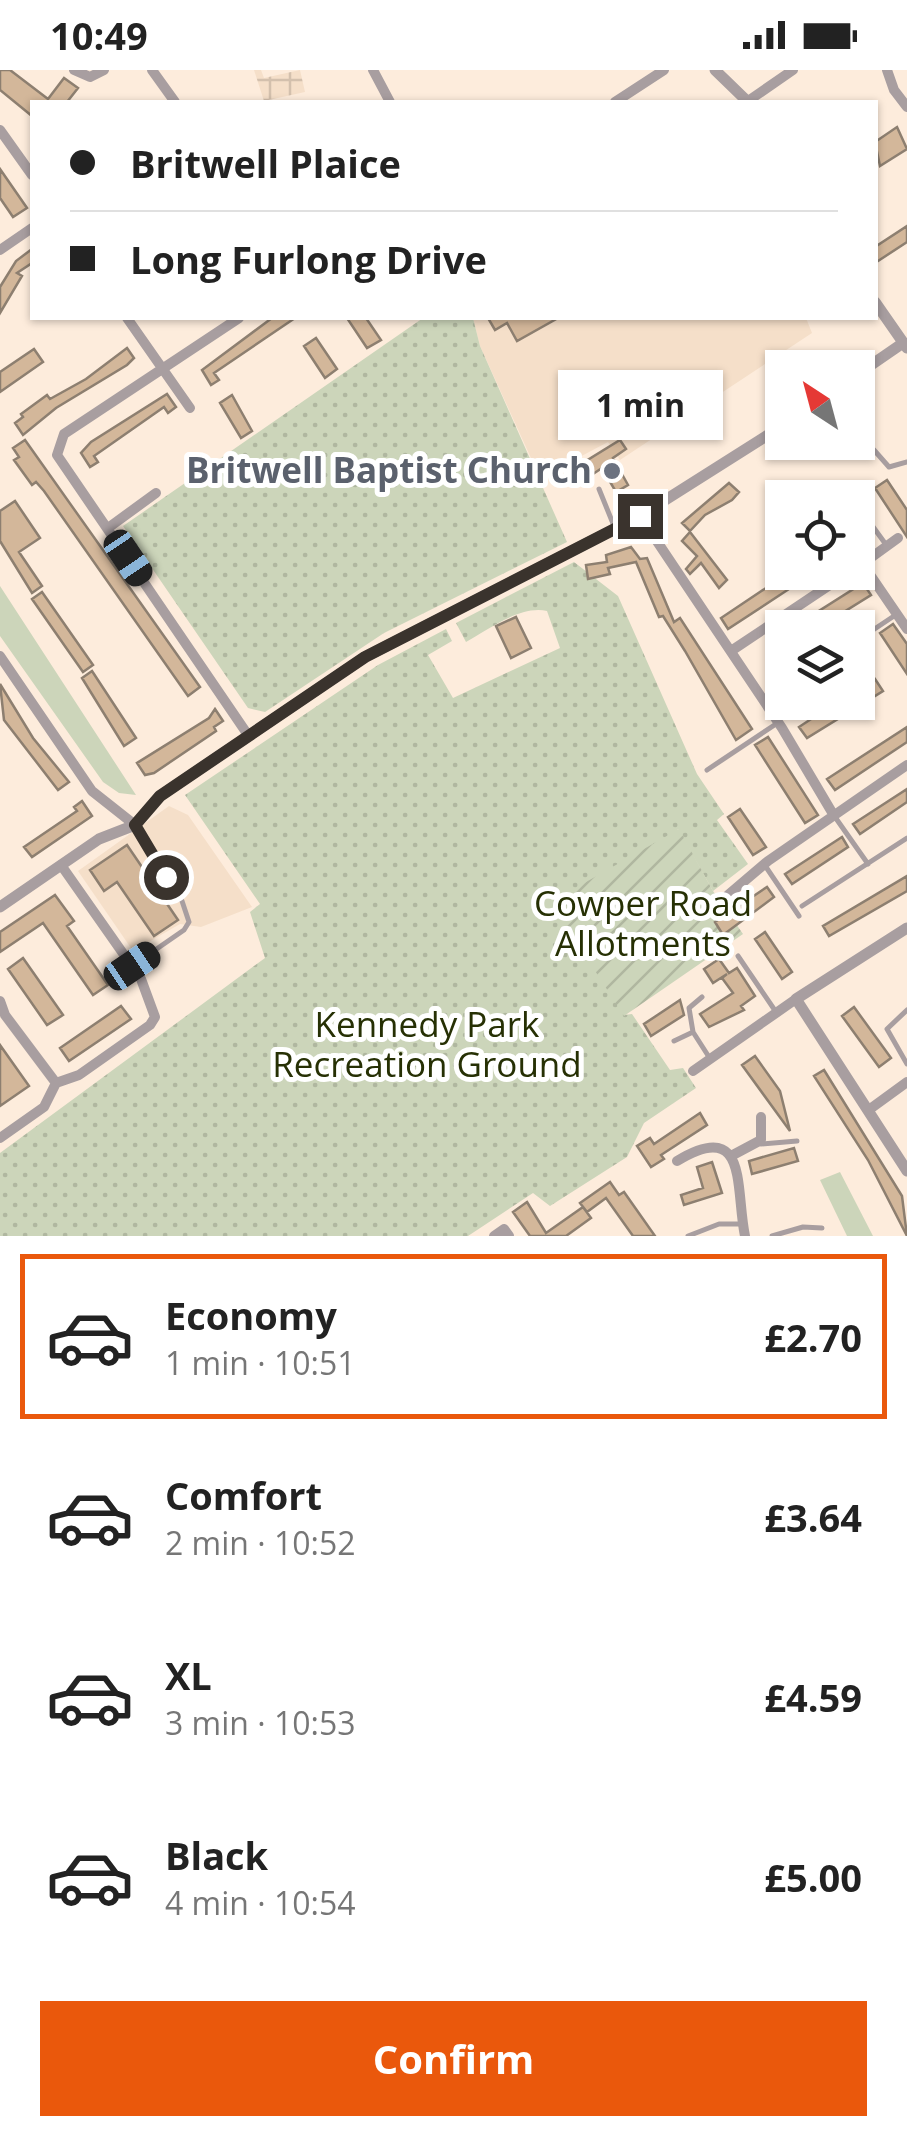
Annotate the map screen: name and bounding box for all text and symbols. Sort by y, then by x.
text: 10:49 [50,9,148,61]
text: Britwell Plaice [130,137,401,189]
text: Long Furlong Drive [130,233,487,285]
north arrow [765,350,875,460]
map controls [765,350,875,720]
callout: 1 min [558,371,722,441]
text: 1 min [596,383,685,426]
place label: Britwell Baptist Church [186,446,592,493]
marker: Britwell Baptist Church [601,460,623,482]
button: locate [765,480,875,590]
route end [618,494,663,539]
car [99,525,157,591]
button: layers [765,610,875,720]
route start [144,855,189,900]
park label: Cowper Road Allotments [534,879,752,966]
car [99,937,165,995]
park label: Kennedy Park Recreation Ground [272,1000,582,1087]
text: Economy [165,1289,337,1341]
icon: car [45,1292,135,1382]
text: £2.70 [764,1311,862,1363]
text: 1 min · 10:51 [165,1341,356,1384]
text: Comfort [165,1469,322,1521]
icon: car [45,1472,135,1562]
text: £3.64 [764,1491,862,1543]
text: 2 min · 10:52 [165,1521,356,1564]
text: XL [165,1649,212,1701]
icon: car [45,1652,135,1742]
text: £4.59 [764,1671,862,1723]
text: 3 min · 10:53 [165,1701,356,1744]
text: Black [165,1829,268,1881]
icon: car [45,1832,135,1922]
text: £5.00 [764,1851,862,1903]
text: 4 min · 10:54 [165,1881,356,1924]
button: Confirm [40,2001,867,2116]

